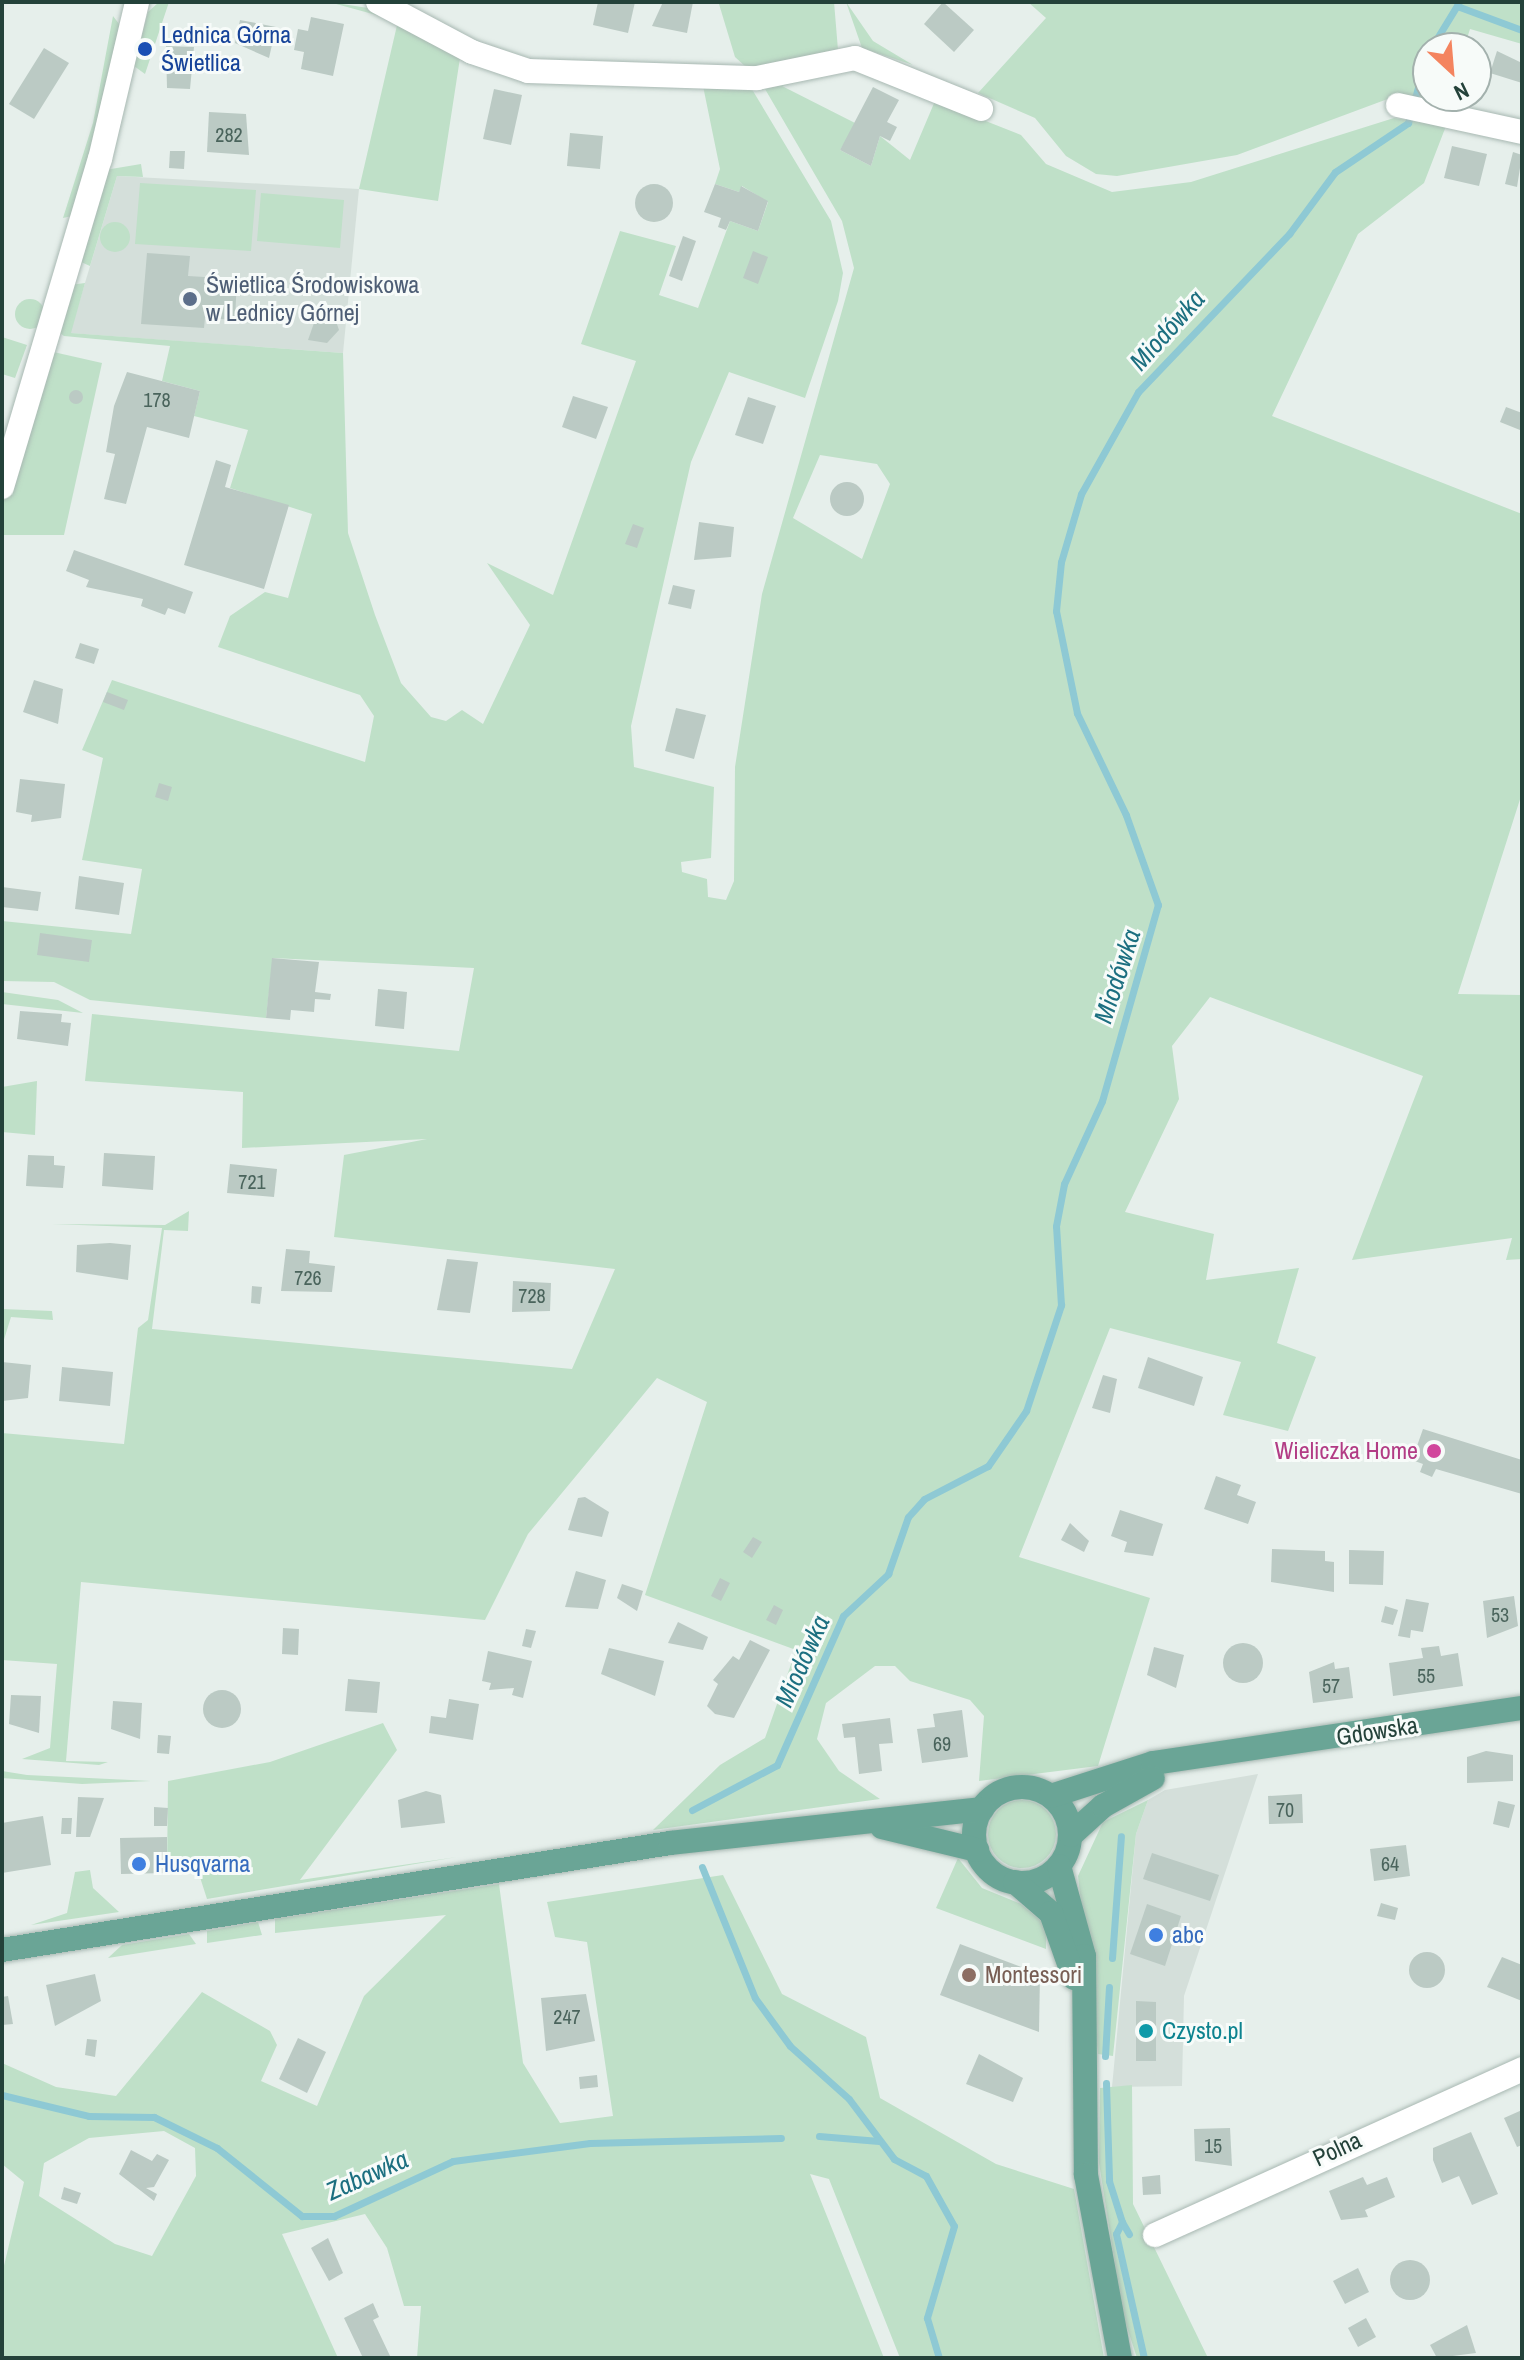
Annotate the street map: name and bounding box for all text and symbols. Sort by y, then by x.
place label: Lednica Górna Świetlica [161,21,291,77]
north arrow [1412,32,1492,112]
marker: Lednica Górna Świetlica [136,40,154,58]
text: N [1449,75,1474,108]
house number: 282 [215,122,243,146]
place label: Świetlica Środowiskowa w Lednicy Górnej [206,271,419,327]
water label: Miodówka [1123,283,1211,377]
marker: Świetlica Środowiskowa w Lednicy Górnej [181,290,199,308]
house number: 178 [143,387,171,411]
water label: Miodówka [1087,925,1147,1027]
house number: 721 [238,1169,266,1193]
house number: 726 [294,1265,322,1289]
house number: 728 [518,1283,546,1307]
place label: Wieliczka Home [1275,1437,1418,1465]
marker: Wieliczka Home [1425,1442,1443,1460]
house number: 53 [1491,1602,1509,1626]
water label: Miodówka [768,1610,836,1712]
house number: 55 [1417,1663,1435,1687]
house number: 57 [1322,1673,1340,1697]
street label: Gdowska [1334,1710,1420,1752]
house number: 69 [933,1731,951,1755]
house number: 70 [1276,1797,1294,1821]
place label: Husqvarna [155,1850,250,1878]
house number: 64 [1381,1851,1399,1875]
marker: Husqvarna [130,1855,148,1873]
place label: abc [1172,1921,1204,1949]
marker: abc [1147,1926,1165,1944]
place label: Montessori [985,1961,1082,1989]
marker: Montessori [960,1966,978,1984]
house number: 247 [553,2004,581,2028]
place label: Czysto.pl [1162,2017,1243,2045]
marker: Czysto.pl [1137,2022,1155,2040]
street label: Polna [1308,2125,1366,2173]
house number: 15 [1204,2133,1222,2157]
water label: Zabawka [321,2143,413,2207]

